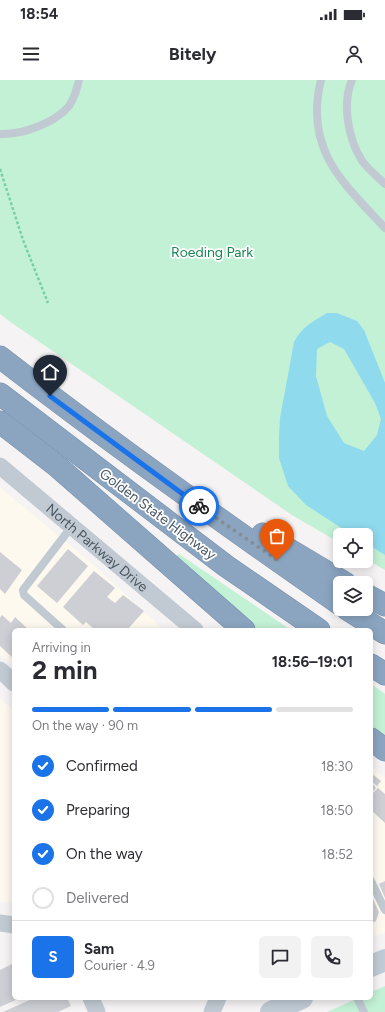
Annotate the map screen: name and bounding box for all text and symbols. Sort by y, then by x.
text: 18:54 [20,5,58,23]
icon: menu [20,43,42,65]
text: Bitely [169,43,216,65]
icon: person [343,43,365,65]
park label: Roeding Park [171,244,253,261]
pin [33,355,67,396]
icon: home [39,361,61,383]
street label: Golden State Highway [96,465,220,564]
courier [179,486,219,526]
icon: bike [188,495,210,517]
street label: North Parkway Drive [42,500,152,596]
pin [260,519,294,560]
icon: bag [266,525,288,547]
map controls [333,528,373,616]
button: locate [333,528,373,568]
button: layers [333,576,373,616]
text: Arriving in [32,640,91,655]
text: 18:56–19:01 [272,653,353,671]
text: 2 min [32,654,98,686]
text: On the way · 90 m [32,718,138,733]
icon: check [32,755,54,777]
text: Confirmed [66,757,138,775]
text: 18:30 [321,759,353,774]
icon: check [32,799,54,821]
text: Preparing [66,801,130,819]
text: 18:50 [321,803,353,818]
icon: check [32,843,54,865]
text: On the way [66,845,143,863]
text: 18:52 [322,847,353,862]
text: Delivered [66,889,129,907]
button: chat [259,936,301,978]
button: phone [311,936,353,978]
text: Sam [84,940,114,958]
text: S [48,948,58,966]
text: Courier · 4.9 [84,958,155,973]

